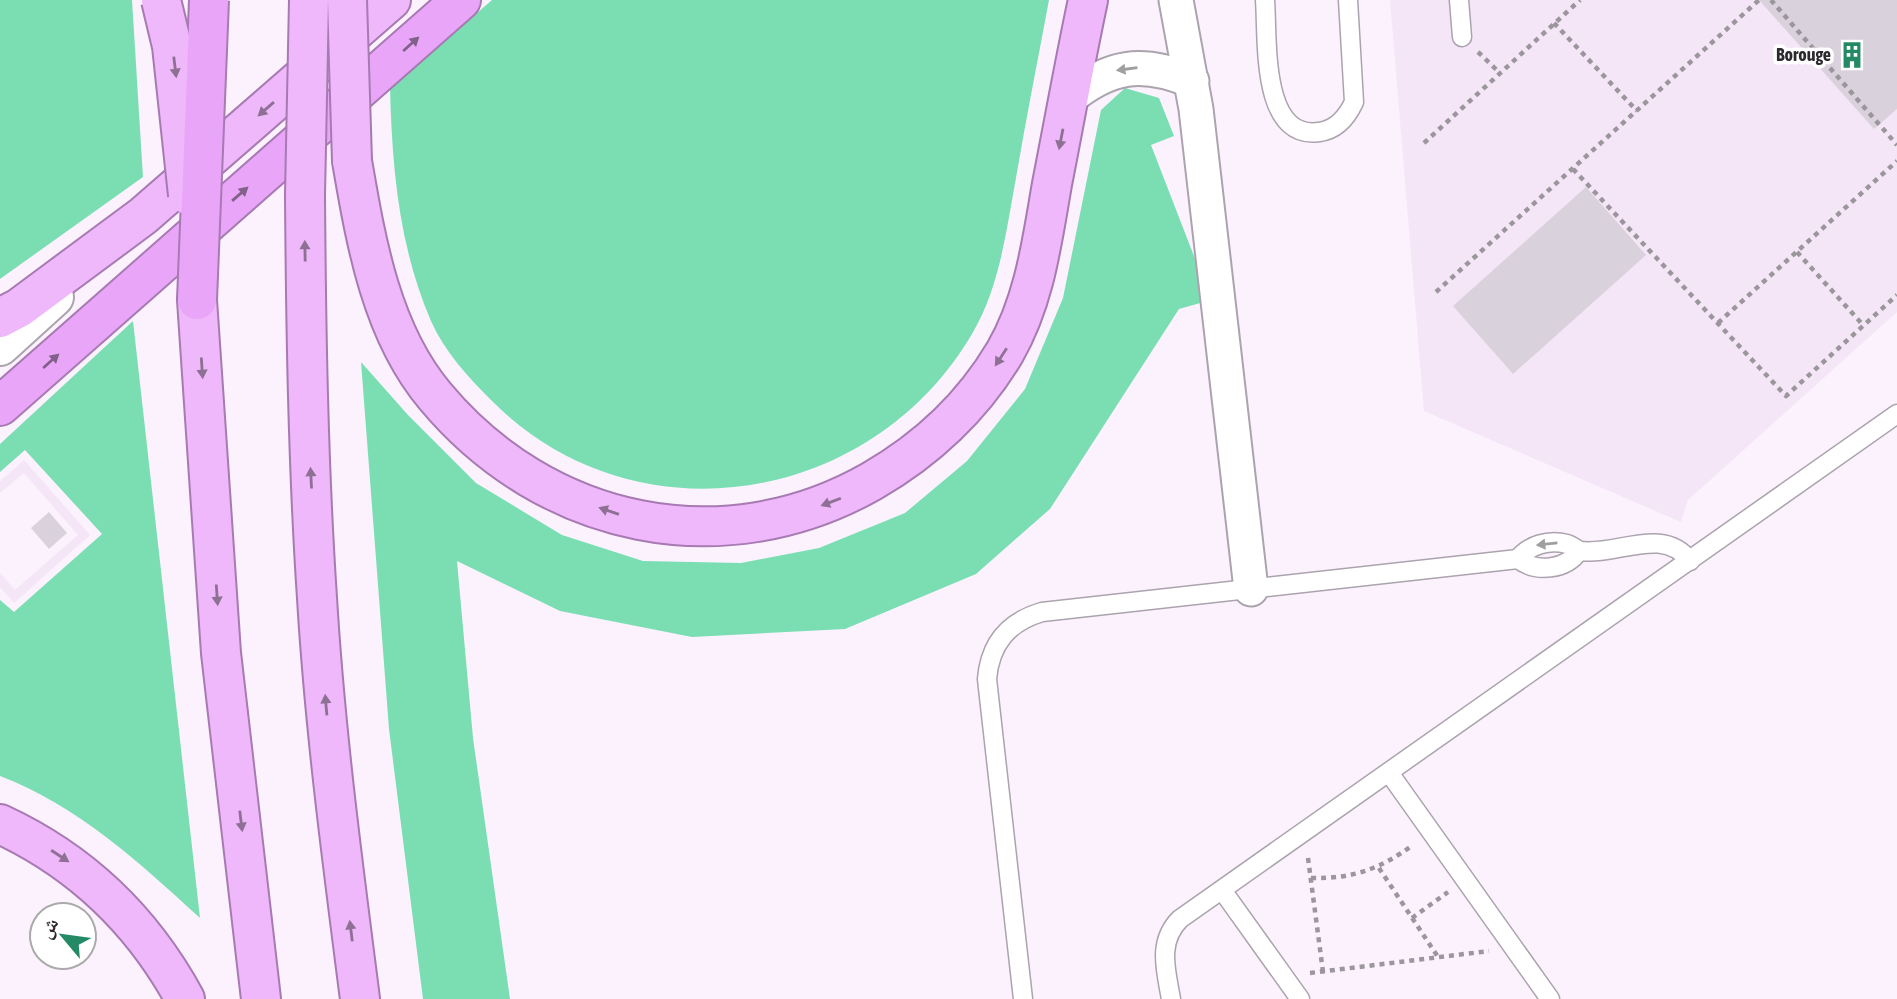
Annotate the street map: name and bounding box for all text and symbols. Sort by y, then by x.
one-way arrow [402,37,419,53]
building icon: Borouge [1837,40,1867,70]
place label: Borouge [1776,44,1831,65]
one-way arrow [170,56,181,78]
one-way arrow [1116,64,1138,75]
one-way arrow [257,101,274,116]
one-way arrow [1055,128,1066,150]
one-way arrow [231,186,249,202]
one-way arrow [299,240,311,262]
one-way arrow [994,347,1007,366]
one-way arrow [42,353,60,369]
one-way arrow [196,357,207,379]
one-way arrow [305,467,316,489]
one-way arrow [821,497,842,508]
one-way arrow [599,506,620,516]
one-way arrow [1536,539,1558,550]
one-way arrow [212,584,223,606]
one-way arrow [320,694,331,716]
one-way arrow [235,810,246,832]
one-way arrow [50,850,70,863]
north arrow [28,901,98,971]
text: ش [34,914,64,942]
one-way arrow [346,920,357,942]

